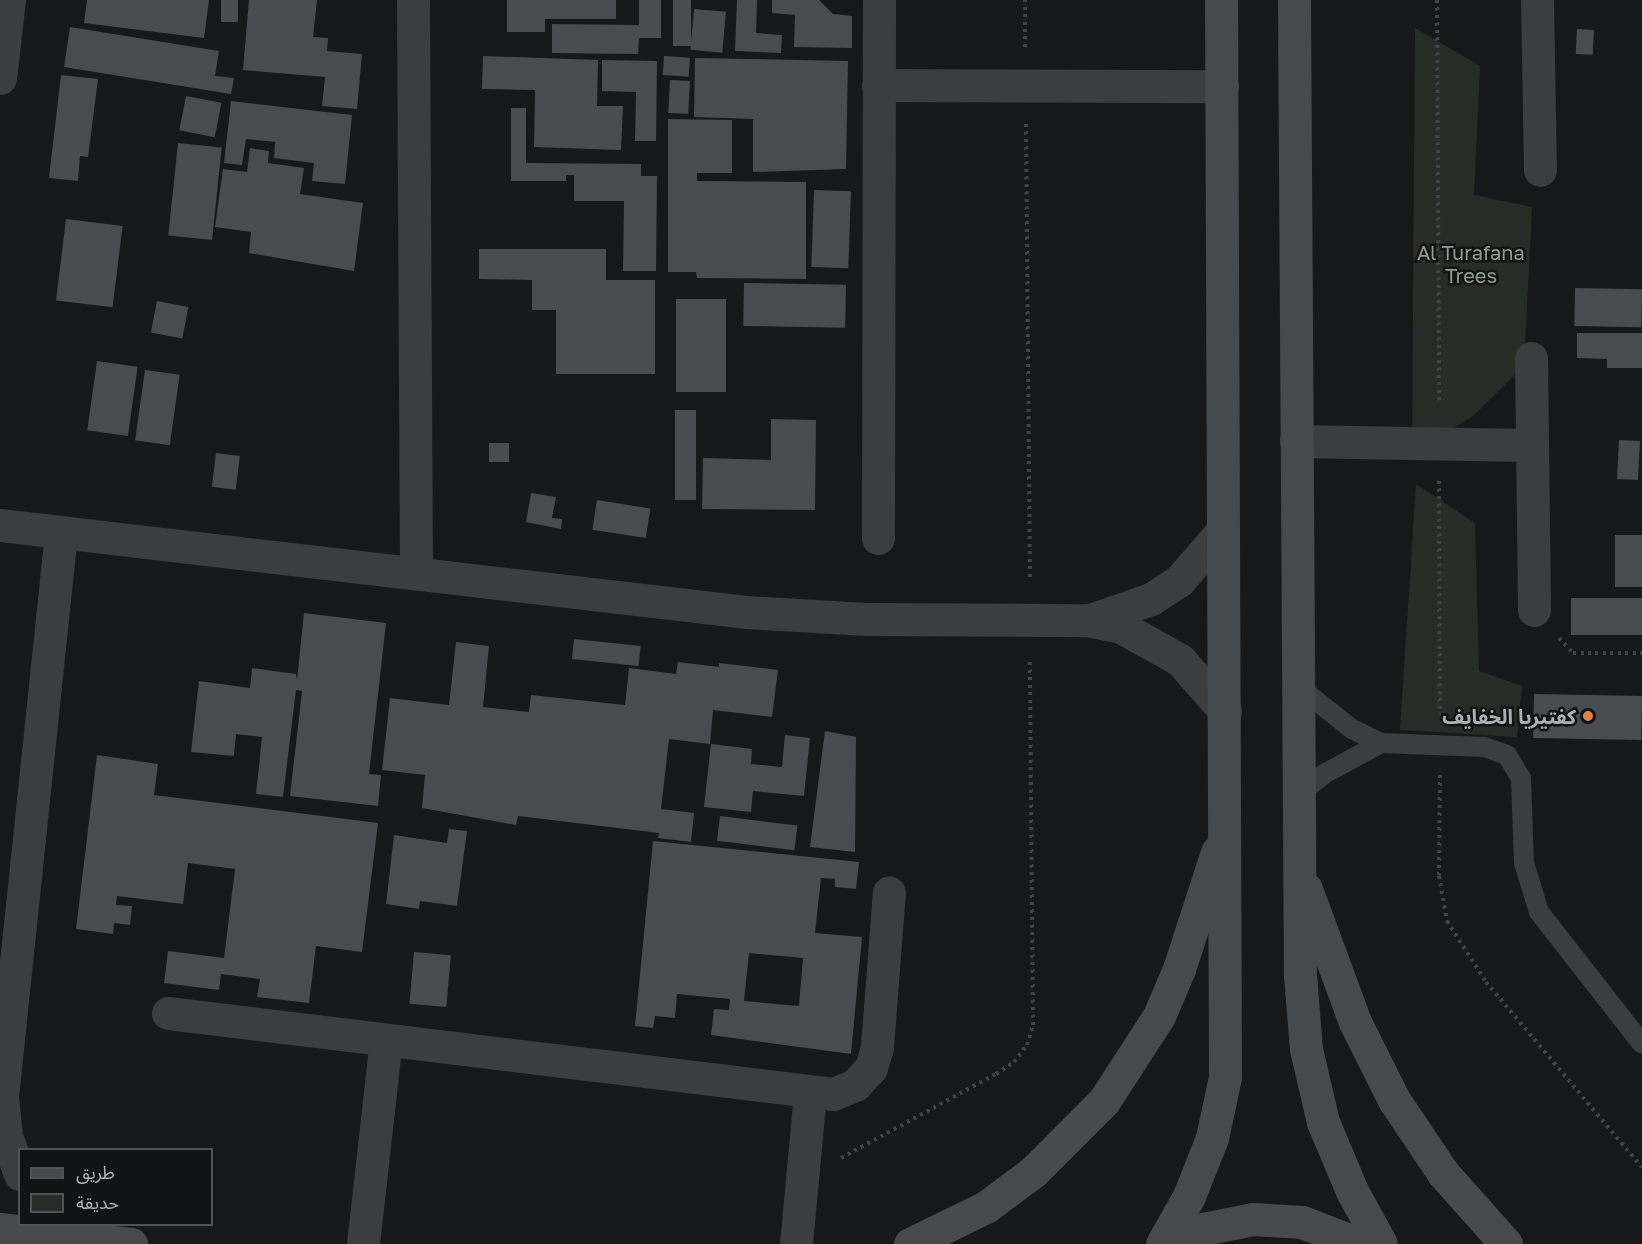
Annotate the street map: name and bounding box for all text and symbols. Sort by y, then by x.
park label: Al Turafana Trees [1417,241,1525,288]
place label: كفتيريا الخفايف [1442,704,1576,728]
marker: كفتيريا الخفايف [1581,709,1595,723]
legend [18,1148,213,1226]
text: طريق [76,1161,115,1183]
text: حديقة [76,1191,119,1213]

